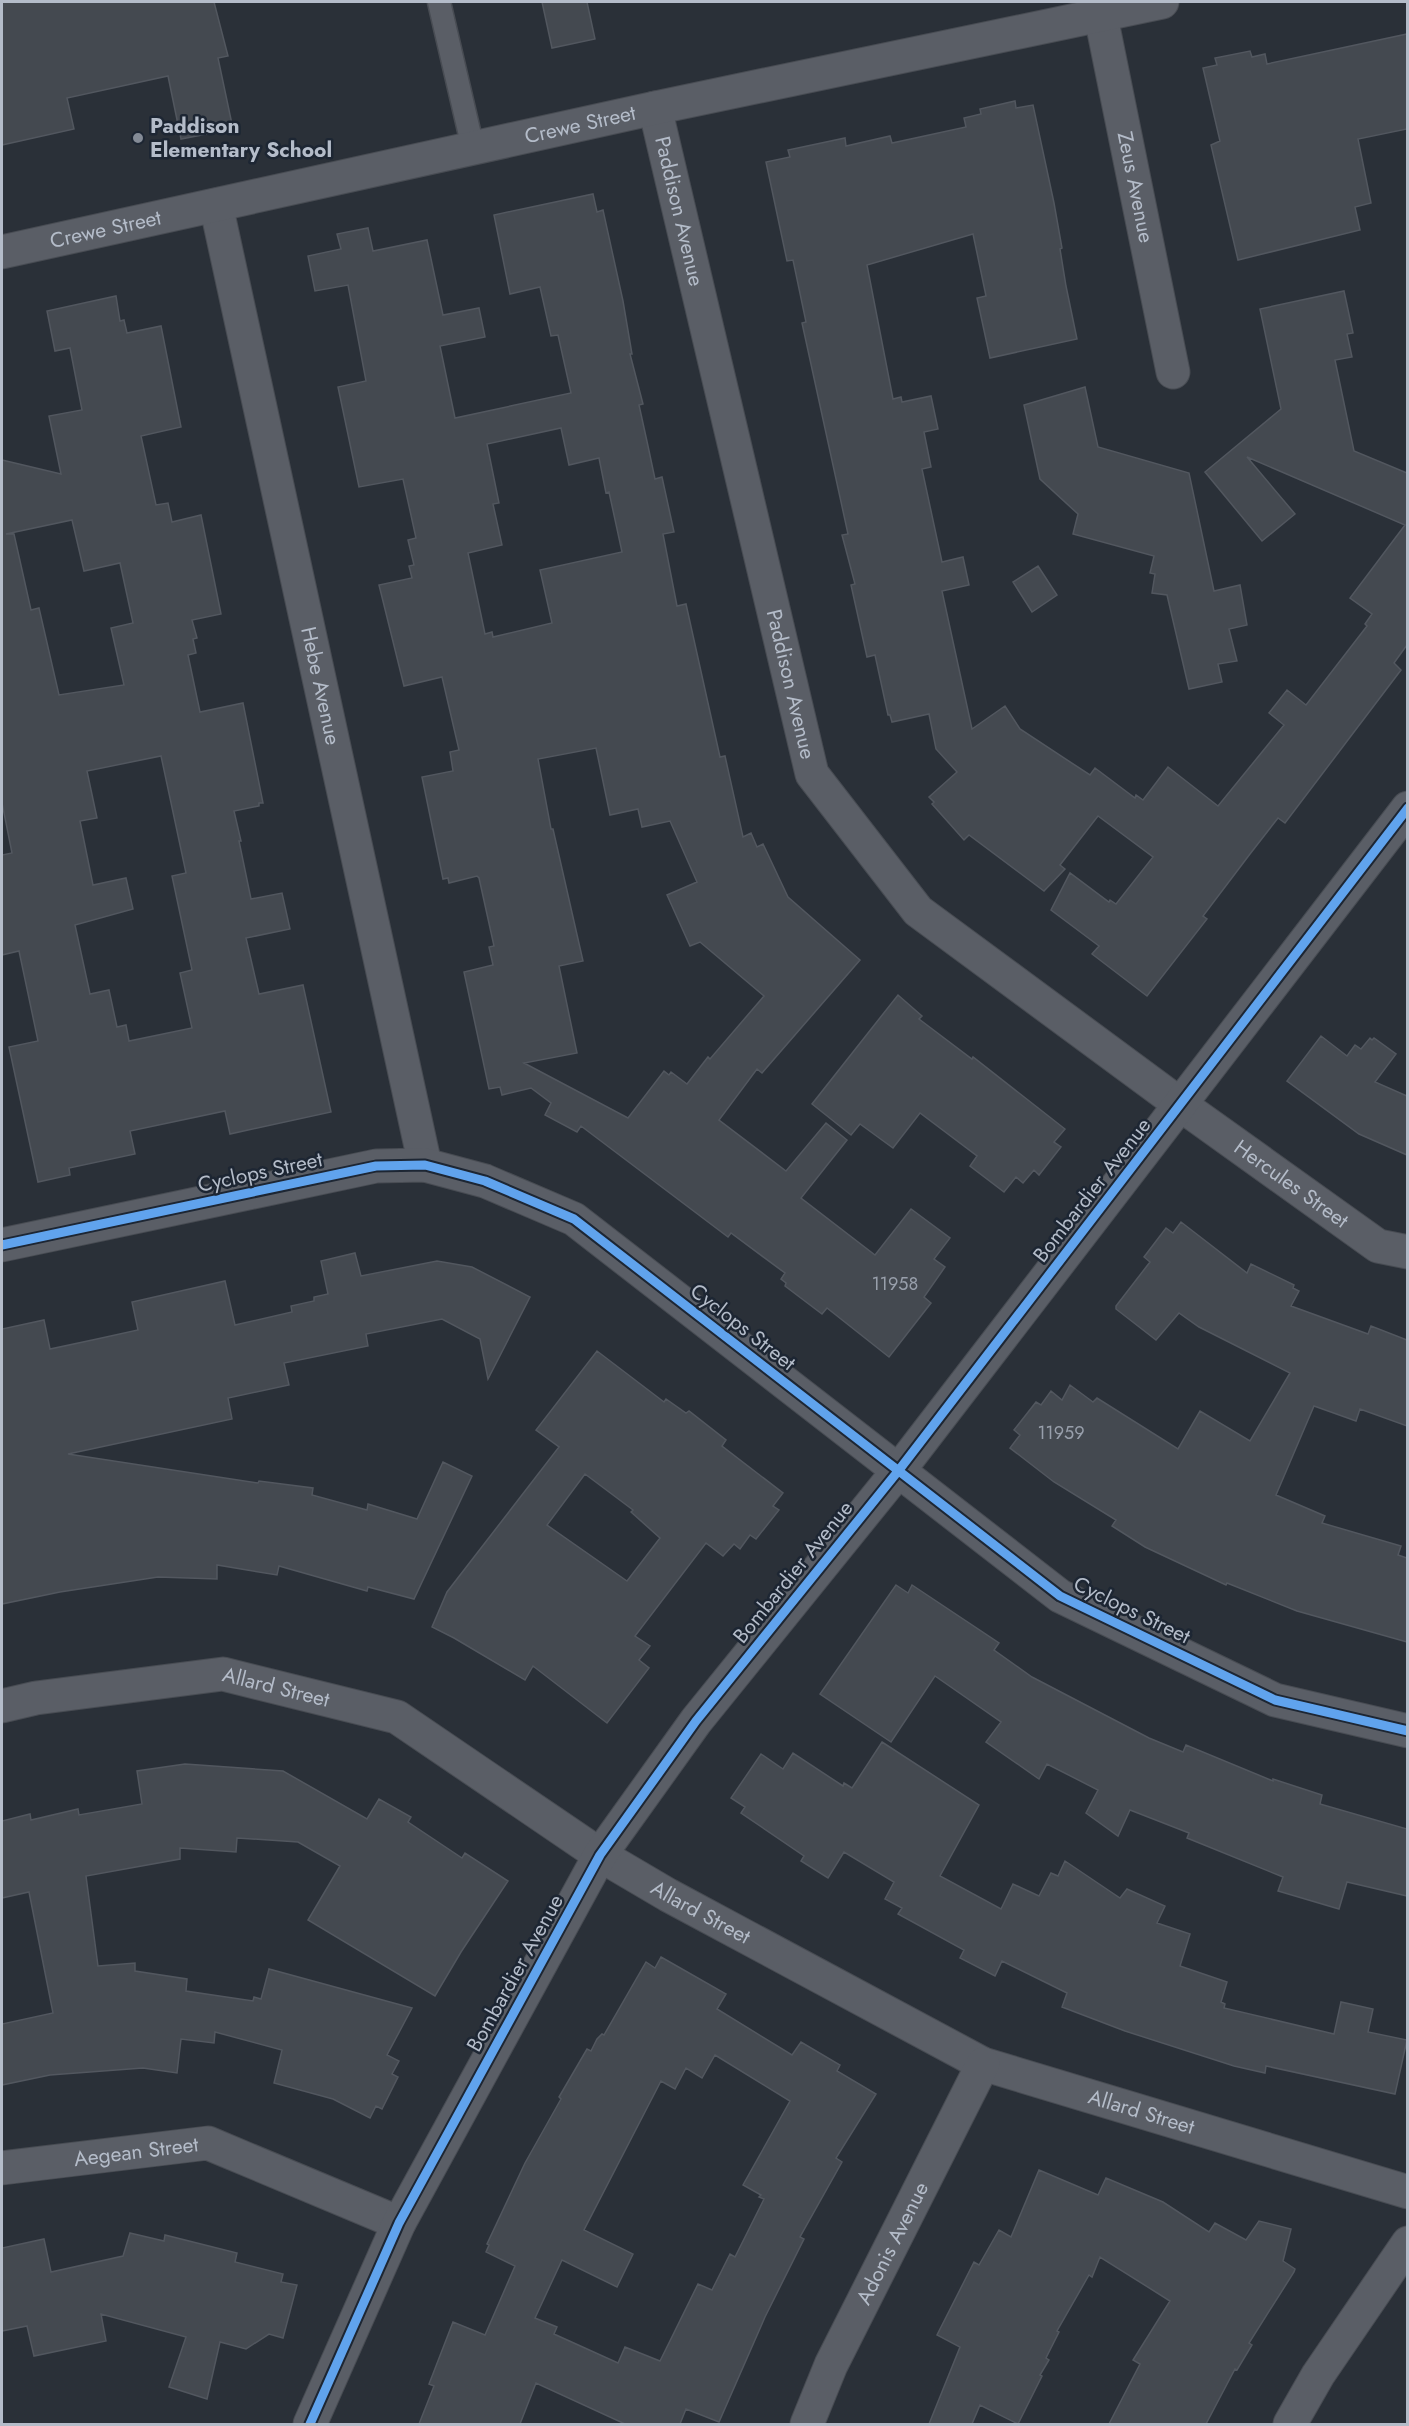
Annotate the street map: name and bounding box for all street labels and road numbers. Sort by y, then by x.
street label: Crewe Street [522,98,639,151]
street label: Zeus Avenue [1110,129,1162,246]
street label: Paddison Avenue [647,133,712,289]
street label: Crewe Street [47,202,164,256]
street label: Paddison Avenue [759,606,823,762]
street label: Hebe Avenue [293,624,348,748]
street label: Bombardier Avenue [1026,1111,1158,1269]
street label: Hercules Street [1228,1133,1355,1235]
street label: Cyclops Street [195,1144,325,1200]
street label: Cyclops Street [684,1276,802,1378]
street label: Bombardier Avenue [726,1494,860,1650]
street label: Cyclops Street [1069,1569,1195,1651]
street label: Allard Street [219,1659,333,1715]
street label: Allard Street [645,1873,756,1952]
street label: Bombardier Avenue [459,1889,571,2057]
street label: Allard Street [1085,2082,1198,2142]
street label: Aegean Street [72,2129,200,2174]
street label: Adonis Avenue [849,2177,936,2310]

